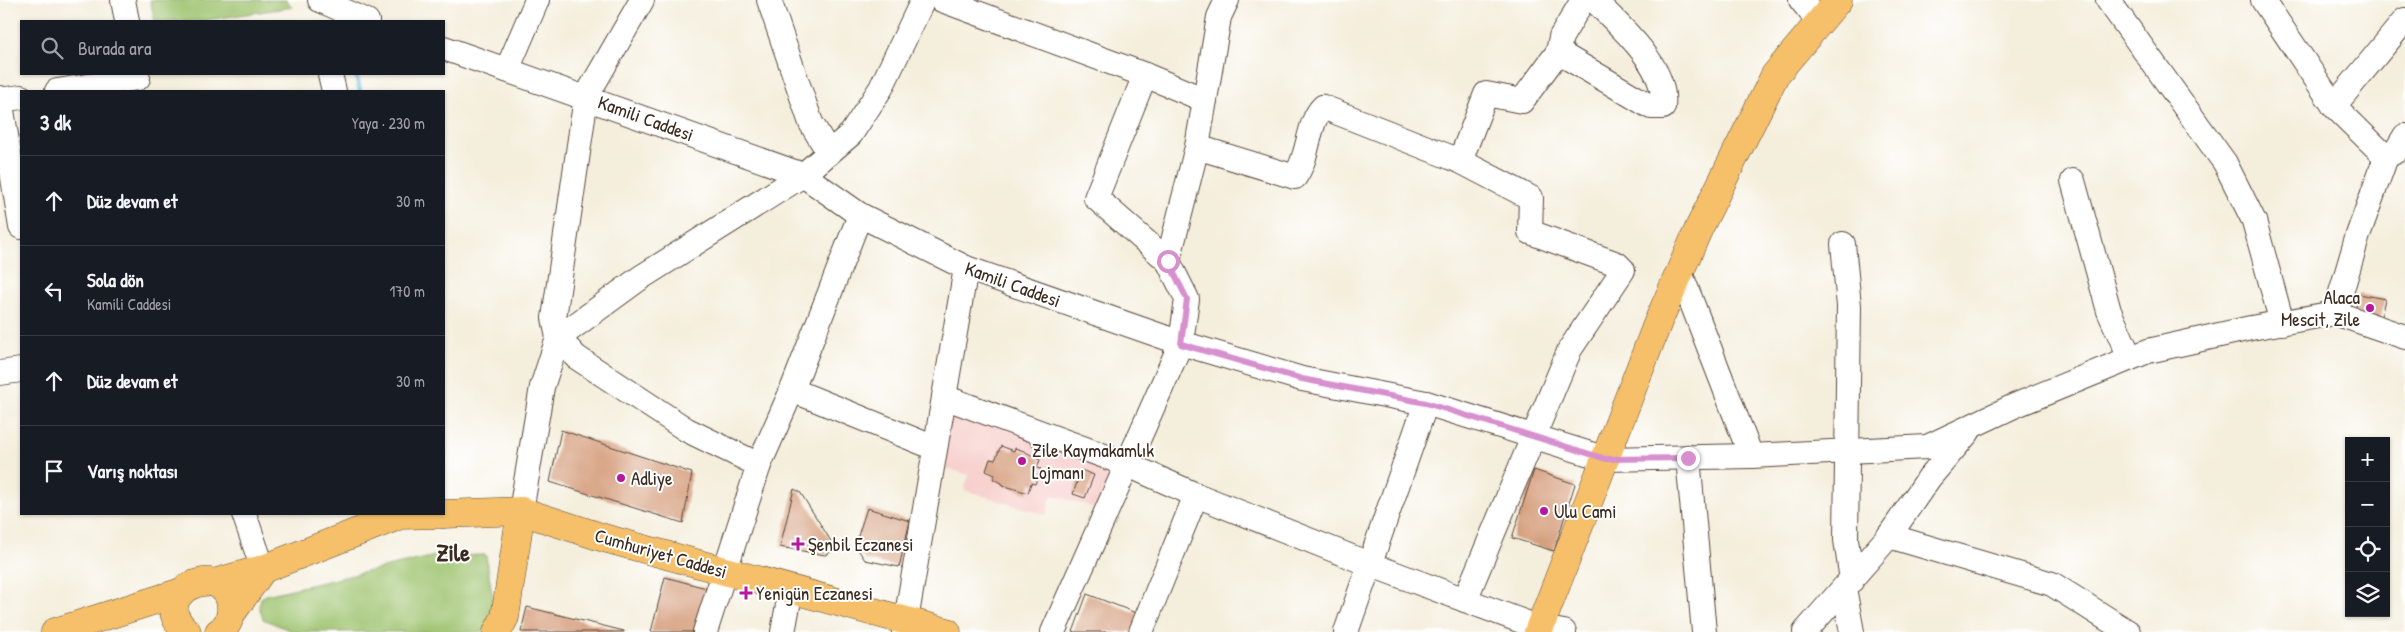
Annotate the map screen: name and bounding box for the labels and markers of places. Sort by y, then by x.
place label: Alaca Mescit, Zile [2281,284,2361,332]
marker: Alaca Mescit, Zile [2364,302,2376,314]
place label: Zile Kaymakamlık Lojmanı [1032,437,1154,485]
marker: Zile Kaymakamlık Lojmanı [1016,455,1028,467]
place label: Adliye [631,465,673,491]
marker: Adliye [615,472,627,484]
place label: Ulu Cami [1554,498,1617,524]
marker: Ulu Cami [1538,505,1550,517]
place label: Şenbil Eczanesi [808,531,913,557]
marker: Şenbil Eczanesi [792,538,804,550]
place label: Yenigün Eczanesi [756,580,873,606]
marker: Yenigün Eczanesi [740,587,752,599]

